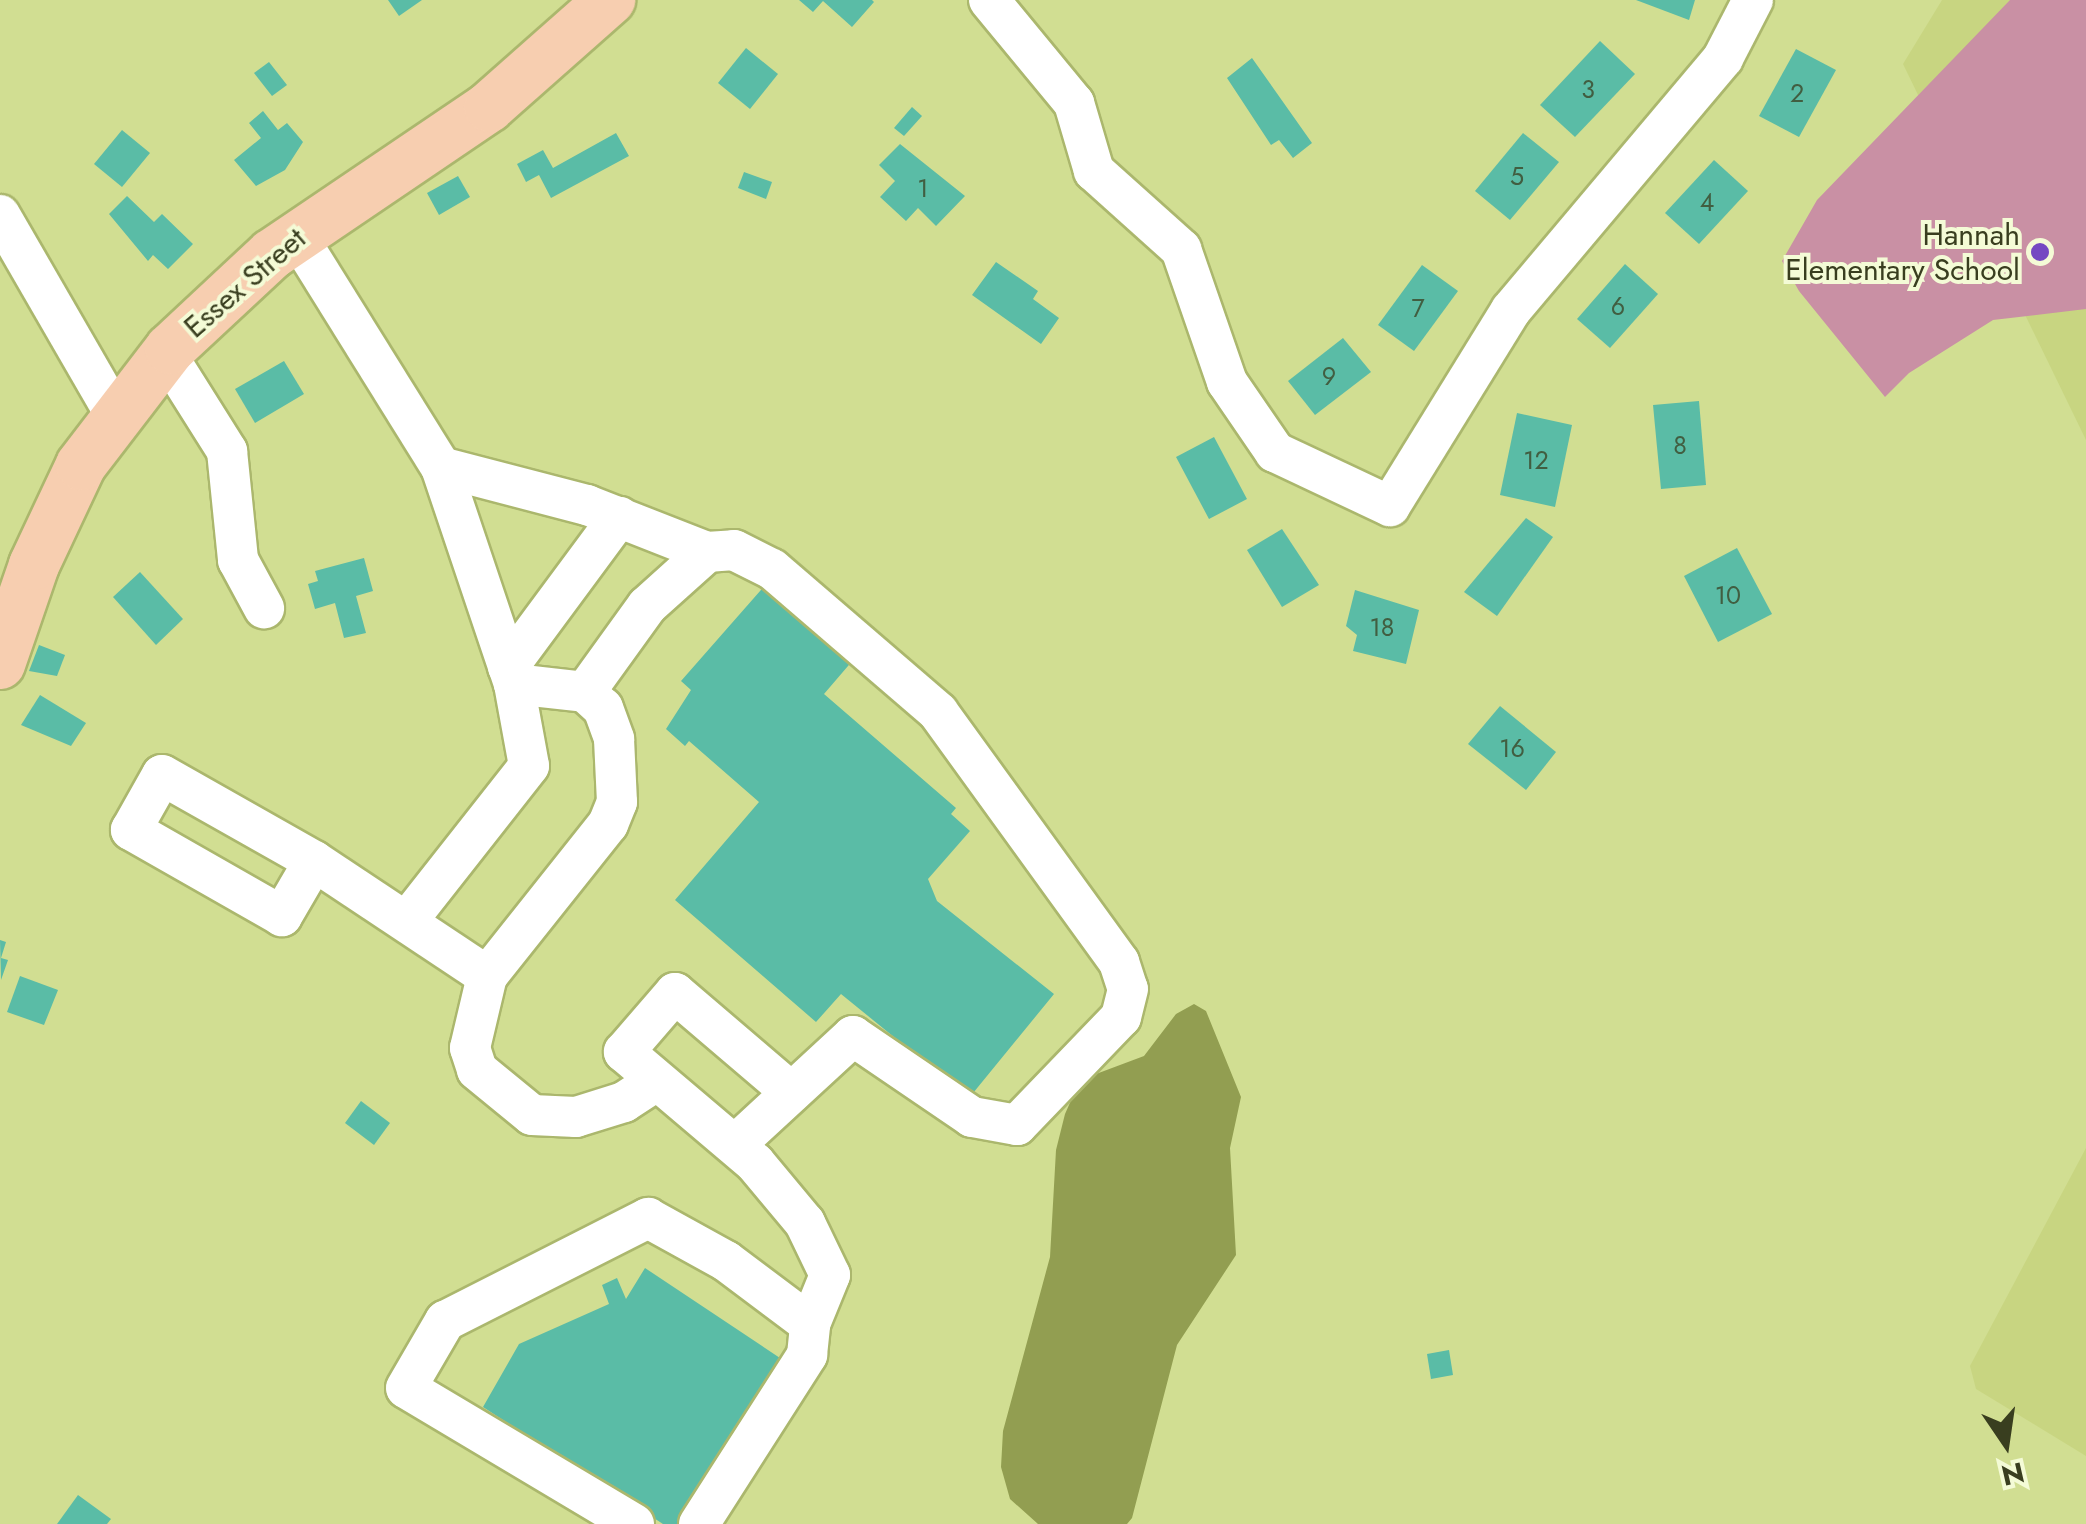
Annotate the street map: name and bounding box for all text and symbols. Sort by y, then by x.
house number: 3 [1581,74,1595,104]
house number: 2 [1790,78,1804,108]
house number: 5 [1510,161,1524,191]
house number: 1 [917,173,929,203]
house number: 4 [1700,187,1714,217]
place label: Hannah Elementary School [1785,217,2020,288]
street label: Essex Street [177,221,313,345]
marker: Hannah Elementary School [2029,241,2051,263]
house number: 6 [1611,291,1625,321]
house number: 7 [1411,293,1425,323]
house number: 9 [1322,361,1336,391]
house number: 8 [1673,430,1687,460]
house number: 12 [1523,445,1549,475]
house number: 10 [1715,580,1741,610]
house number: 18 [1370,612,1394,642]
house number: 16 [1499,733,1525,763]
north arrow [1956,1394,2056,1494]
text: N [1997,1451,2028,1496]

